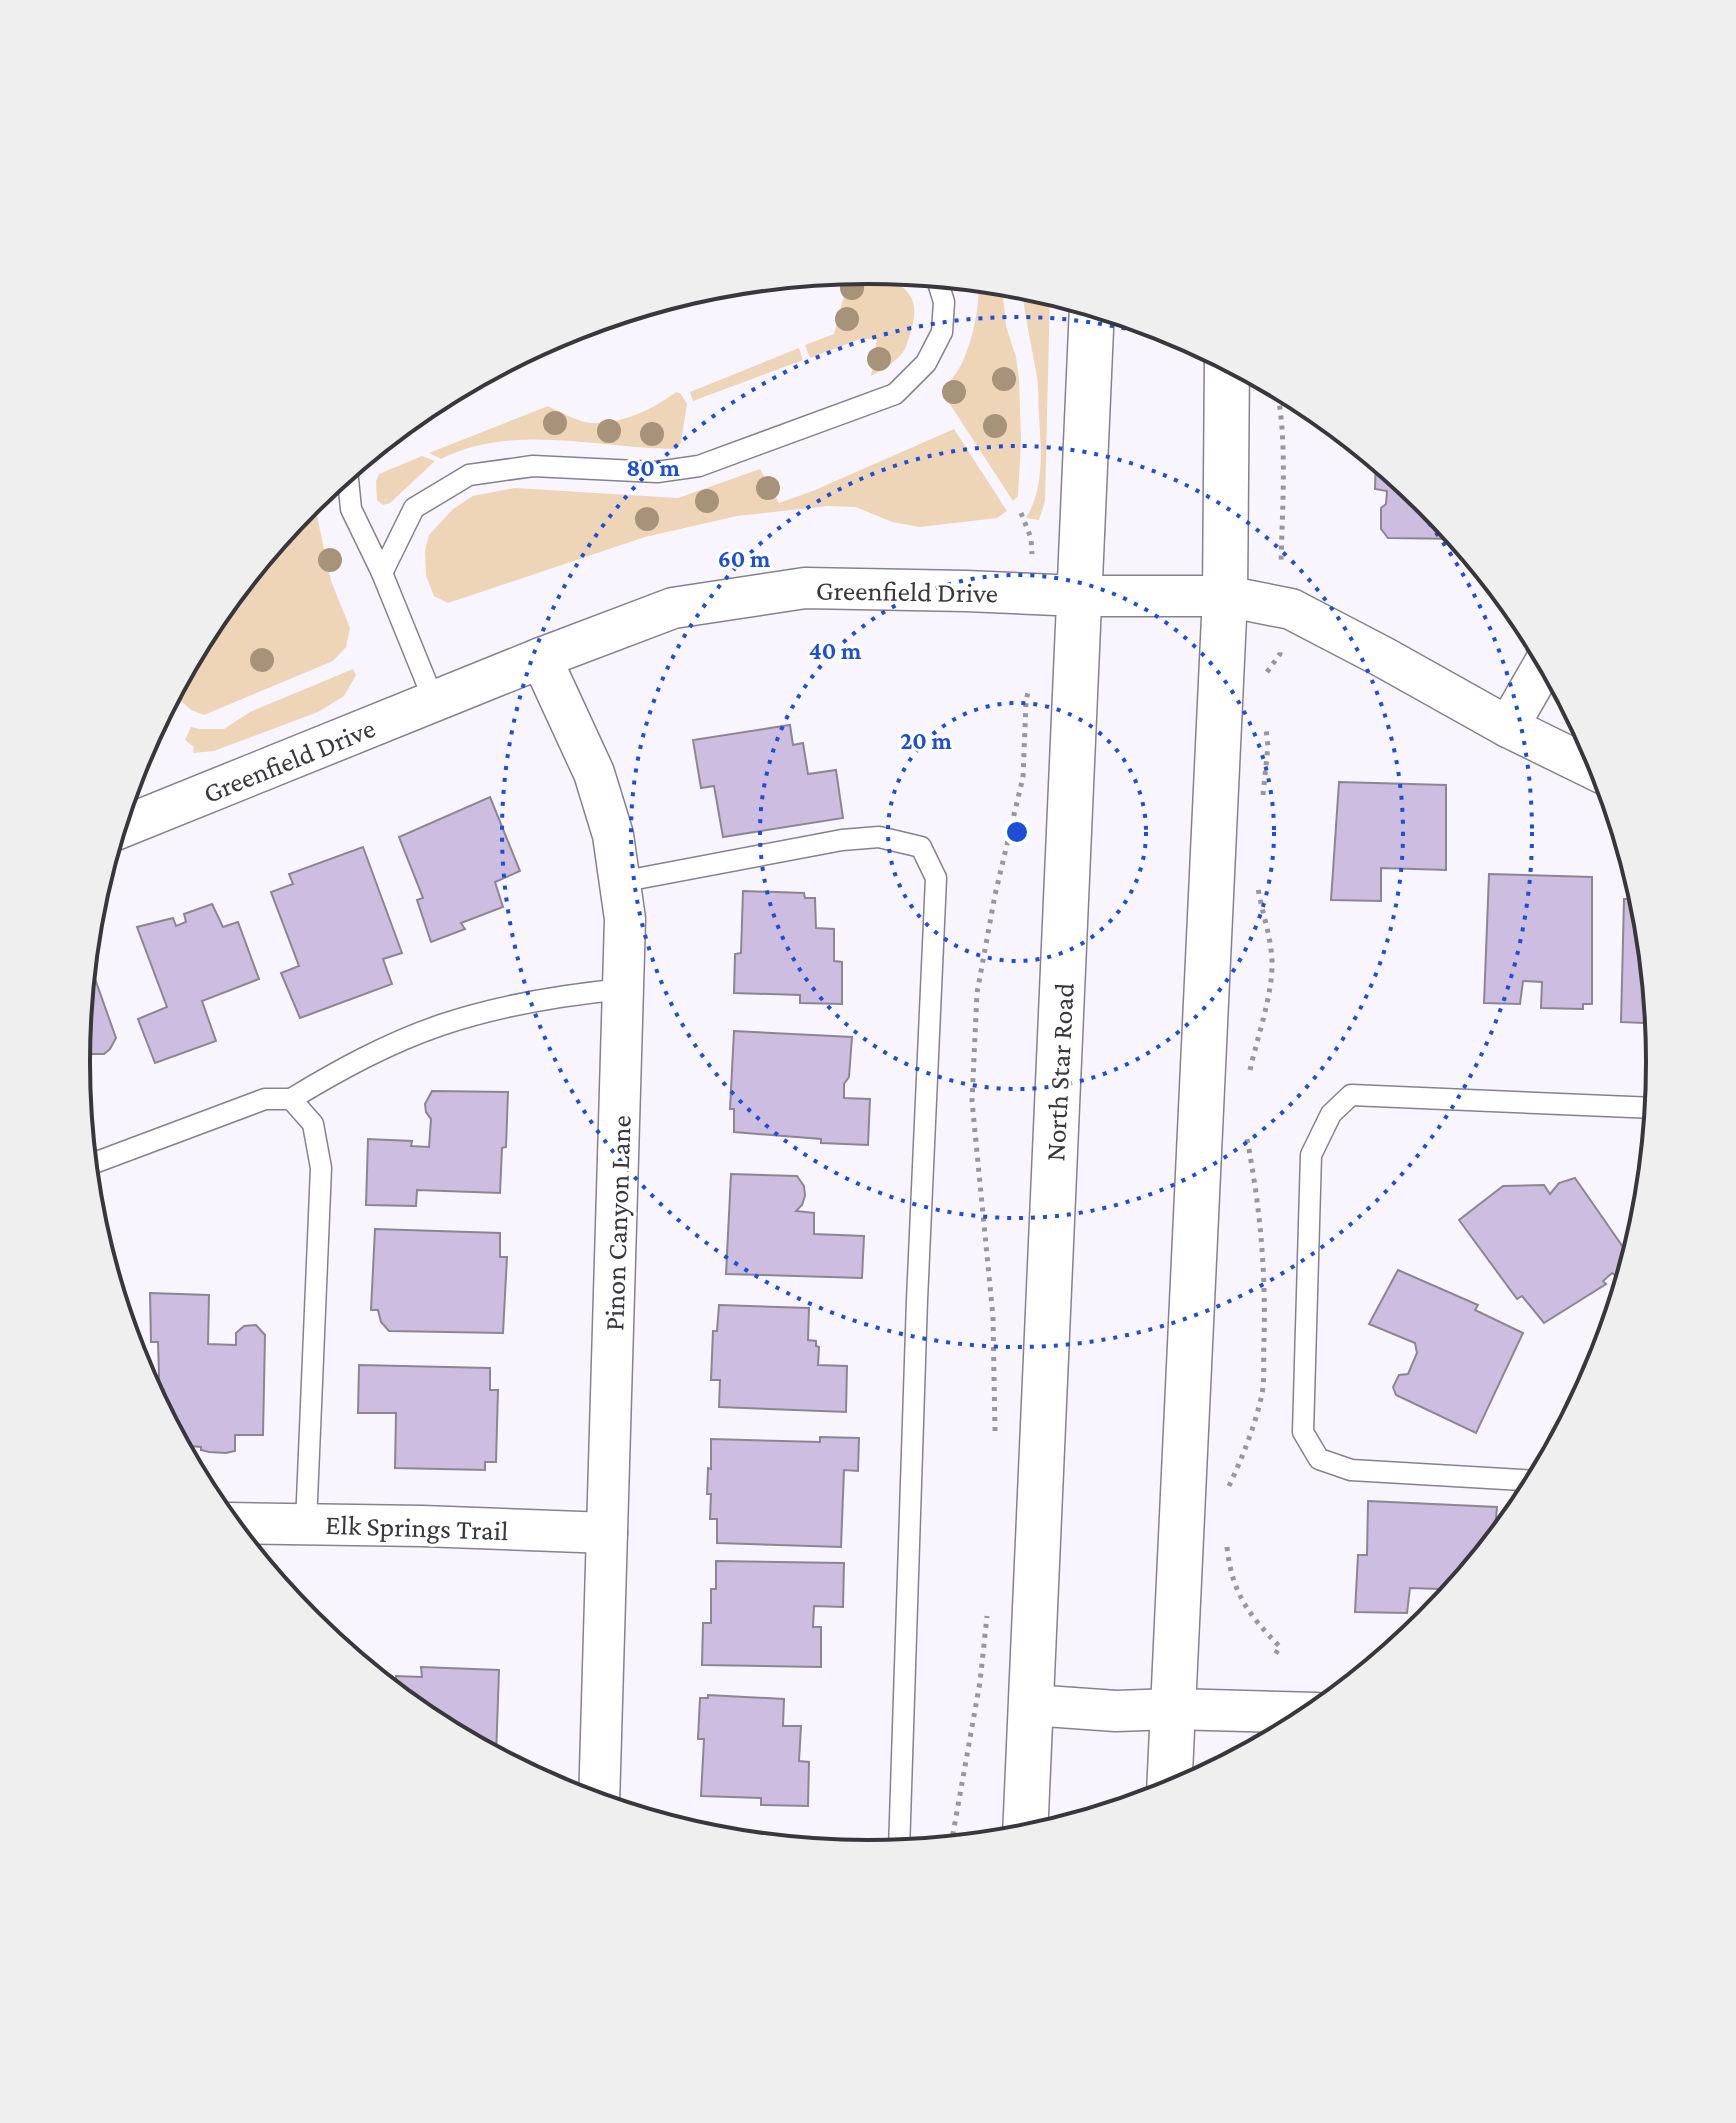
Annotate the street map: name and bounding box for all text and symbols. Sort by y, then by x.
text: 80 m [626,454,680,481]
text: 60 m [718,545,771,572]
street label: Greenfield Drive [816,574,998,609]
text: 40 m [809,637,862,664]
street label: Greenfield Drive [199,712,379,809]
text: 20 m [900,727,953,754]
centre of rings [1003,818,1031,846]
street label: North Star Road [1039,982,1080,1162]
street label: Pinon Canyon Lane [598,1115,637,1332]
street label: Elk Springs Trail [325,1509,509,1546]

